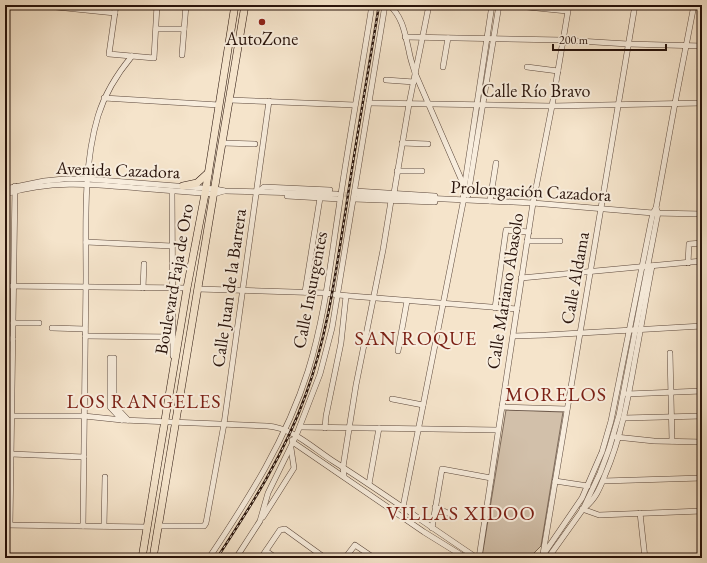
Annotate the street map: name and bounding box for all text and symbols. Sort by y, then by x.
marker: AutoZone [257,17,267,27]
scale bar [553,26,666,52]
place label: AutoZone [225,27,298,50]
text: 200 m [559,32,589,48]
street label: Calle Río Bravo [482,79,590,102]
street label: Avenida Cazadora [55,156,181,183]
street label: Prolongación Cazadora [450,175,613,206]
street label: Boulevard Faja de Oro [149,202,198,356]
street label: Calle Juan de la Barrera [206,206,251,369]
street label: Calle Mariano Abasolo [481,211,528,371]
street label: Calle Insurgentes [287,229,332,351]
street label: Calle Aldama [555,229,594,326]
district label: SAN ROQUE [355,325,477,351]
district label: MORELOS [505,381,607,407]
district label: LOS RANGELES [66,388,222,414]
district label: VILLAS XIDOO [386,500,536,526]

